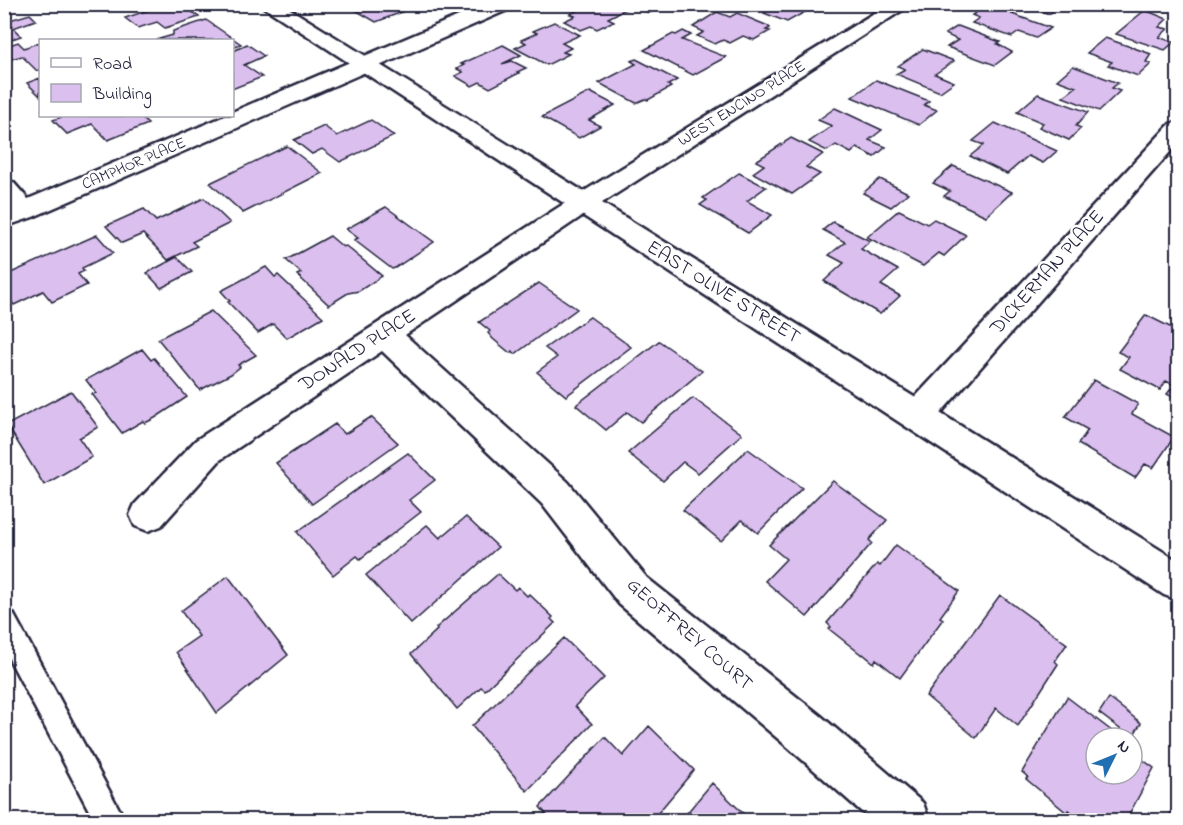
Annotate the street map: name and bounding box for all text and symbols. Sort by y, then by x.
legend [39,39,234,117]
text: Road [93,52,132,78]
street label: WEST ENCINO PLACE [674,55,810,153]
text: Building [92,82,152,109]
street label: CAMPHOR PLACE [78,131,190,197]
street label: DICKERMAN PLACE [983,204,1112,343]
street label: EAST OLIVE STREET [640,234,806,352]
street label: DONALD PLACE [293,302,422,400]
street label: GEOFFREY COURT [619,572,759,698]
north arrow [1084,726,1144,786]
text: N [1111,735,1136,759]

